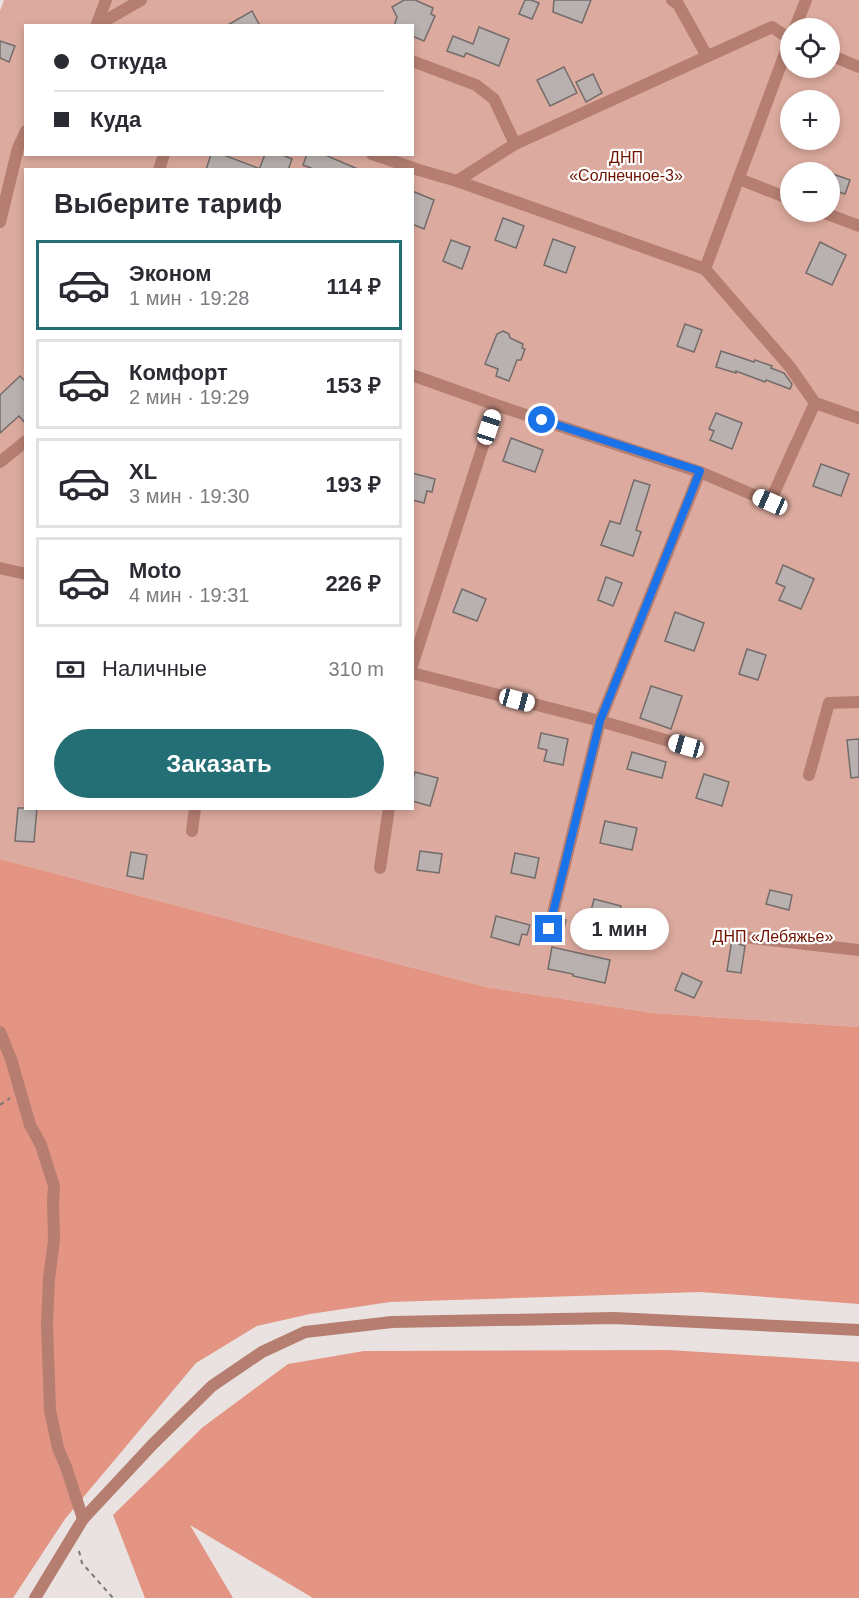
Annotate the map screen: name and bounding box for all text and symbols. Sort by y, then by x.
map controls [780,18,840,222]
button: locate [780,18,840,78]
text: Откуда [90,49,167,74]
button: + [780,90,840,150]
text: Куда [90,107,141,132]
park label: ДНП «Солнечное-3» [569,149,683,184]
button: − [780,162,840,222]
text: Выберите тариф [54,189,282,219]
icon: car [57,258,111,312]
text: Эконом [129,261,212,286]
text: 114 ₽ [327,274,381,299]
text: 1 мин · 19:28 [129,287,249,309]
icon: car [57,357,111,411]
text: Комфорт [129,360,228,385]
text: 153 ₽ [325,373,381,398]
text: 2 мин · 19:29 [129,386,249,408]
route start [528,406,555,433]
car [475,407,503,447]
icon: car [57,456,111,510]
text: XL [129,459,157,484]
text: 193 ₽ [325,472,381,497]
text: 3 мин · 19:30 [129,485,249,507]
car [750,486,790,518]
icon: car [57,555,111,609]
text: Moto [129,558,182,583]
text: 226 ₽ [325,571,381,596]
text: 4 мин · 19:31 [129,584,249,606]
icon: cash [54,653,87,686]
text: Наличные [102,656,207,681]
text: 310 m [328,658,384,680]
car [497,687,537,713]
button: Заказать [54,729,384,798]
car [666,732,706,760]
callout: 1 мин [570,908,669,950]
route end [535,915,562,942]
text: 1 мин [592,918,647,940]
park label: ДНП «Лебяжье» [713,928,833,945]

